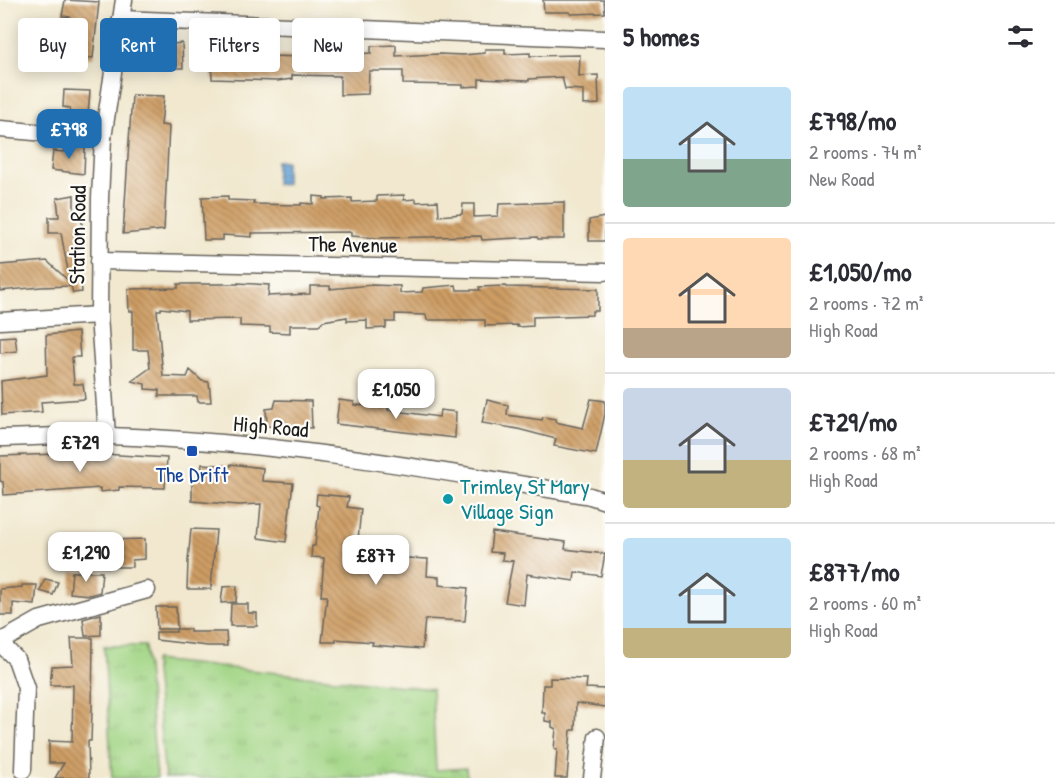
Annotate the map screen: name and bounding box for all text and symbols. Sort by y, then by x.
chip: Buy [18,18,88,72]
chip: Rent [100,18,177,72]
chip: Filters [189,18,280,72]
chip: New [292,18,364,72]
text: 5 homes [623,19,699,54]
icon: filters [1004,20,1037,53]
text: £798/mo [809,103,896,138]
pin: £798 [33,109,105,160]
icon: home [671,111,743,183]
text: £798 [51,115,87,142]
text: 2 rooms · 74 m² [809,138,921,165]
text: New Road [809,165,874,192]
street label: Station Road [61,185,93,285]
street label: The Avenue [308,228,398,260]
text: £1,050/mo [809,254,911,289]
icon: home [671,262,743,334]
text: 2 rooms · 72 m² [809,289,923,316]
text: High Road [809,316,878,343]
pin: £1,050 [347,369,445,420]
text: £1,050 [372,375,420,402]
text: £729/mo [809,404,897,439]
street label: High Road [232,408,310,444]
icon: home [671,412,743,484]
pin: £729 [44,422,116,473]
text: £729 [61,428,99,455]
text: 2 rooms · 68 m² [809,439,921,466]
marker: The Drift [185,444,199,458]
place label: The Drift [156,459,229,489]
text: High Road [809,466,878,493]
place label: Trimley St Mary Village Sign [460,471,590,526]
marker: Trimley St Mary Village Sign [441,492,455,506]
pin: £1,290 [37,532,135,583]
pin: £877 [340,535,412,586]
text: £1,290 [62,538,110,565]
text: £877 [356,541,396,568]
text: £877/mo [809,554,899,589]
icon: home [671,562,743,634]
text: 2 rooms · 60 m² [809,589,921,616]
text: High Road [809,616,878,643]

